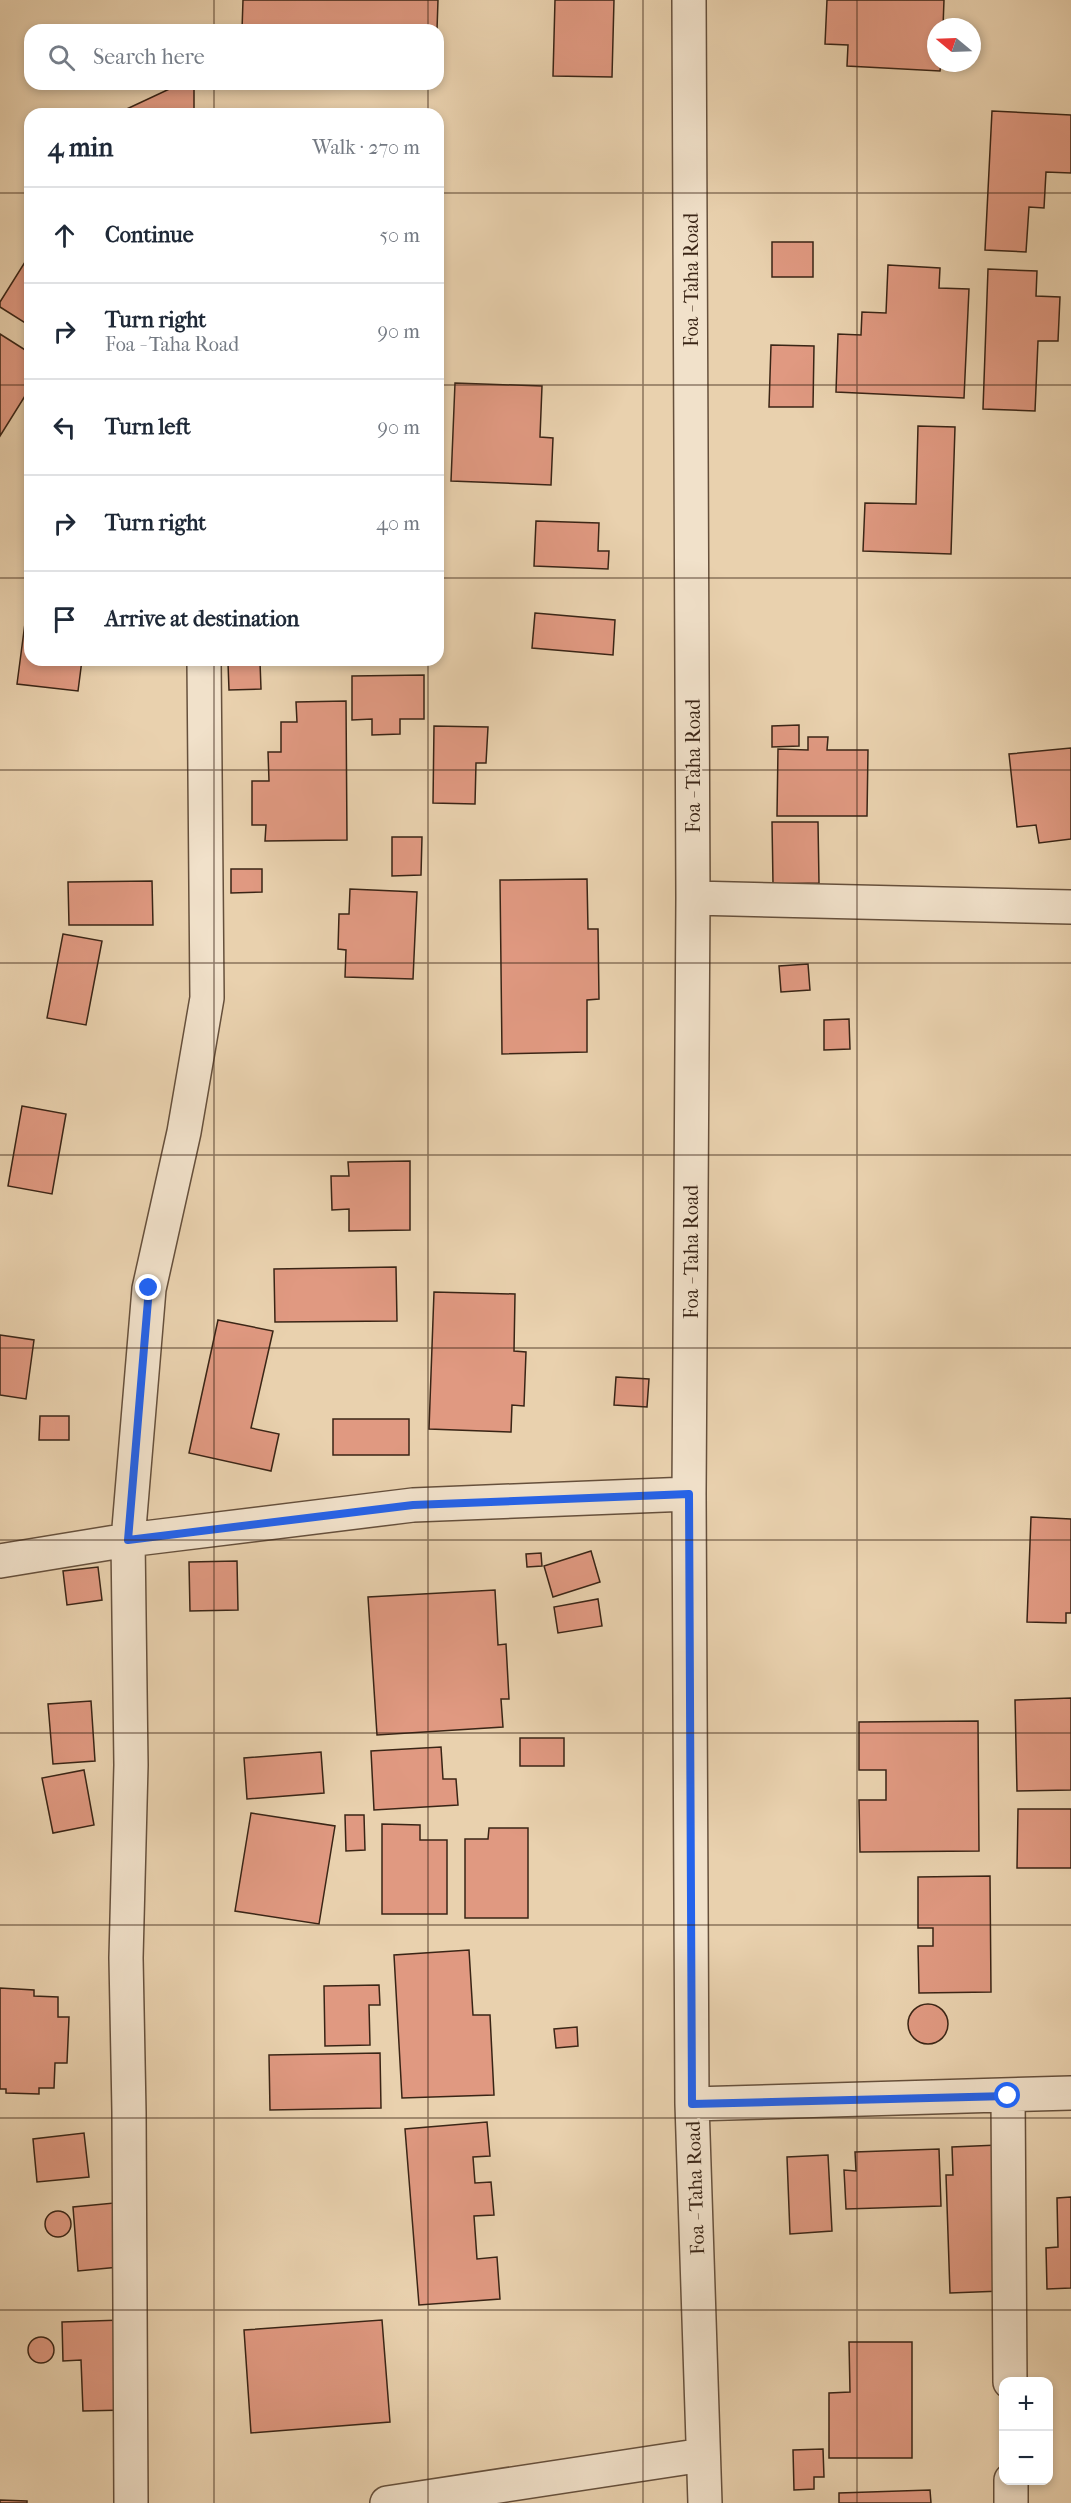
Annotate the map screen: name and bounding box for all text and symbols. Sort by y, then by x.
north arrow [927,18,981,72]
search box [24,24,444,90]
icon: search [45,41,78,74]
text: Search here [93,44,205,70]
text: 4 min [48,132,113,163]
text: Walk · 270 m [312,136,420,159]
street label: Foa - Taha Road [680,212,703,347]
icon: ahead [48,219,81,252]
text: Continue [105,222,194,248]
text: 50 m [379,224,420,247]
text: Turn right [105,307,206,333]
icon: right [48,315,81,348]
text: 90 m [378,320,420,343]
text: Foa - Taha Road [105,333,239,356]
icon: left [48,411,81,444]
text: Turn left [105,414,191,440]
text: 90 m [378,416,420,439]
icon: right [48,507,81,540]
text: Turn right [105,510,206,536]
text: 40 m [376,512,420,535]
icon: arrive [48,603,81,636]
text: Arrive at destination [105,606,299,632]
street label: Foa - Taha Road [682,698,705,833]
street label: Foa - Taha Road [680,1184,703,1319]
route end [135,1274,161,1300]
route start [994,2082,1020,2108]
street label: Foa - Taha Road [682,2119,709,2255]
map controls [999,2377,1053,2485]
button: + [999,2377,1053,2431]
button: − [999,2431,1053,2485]

